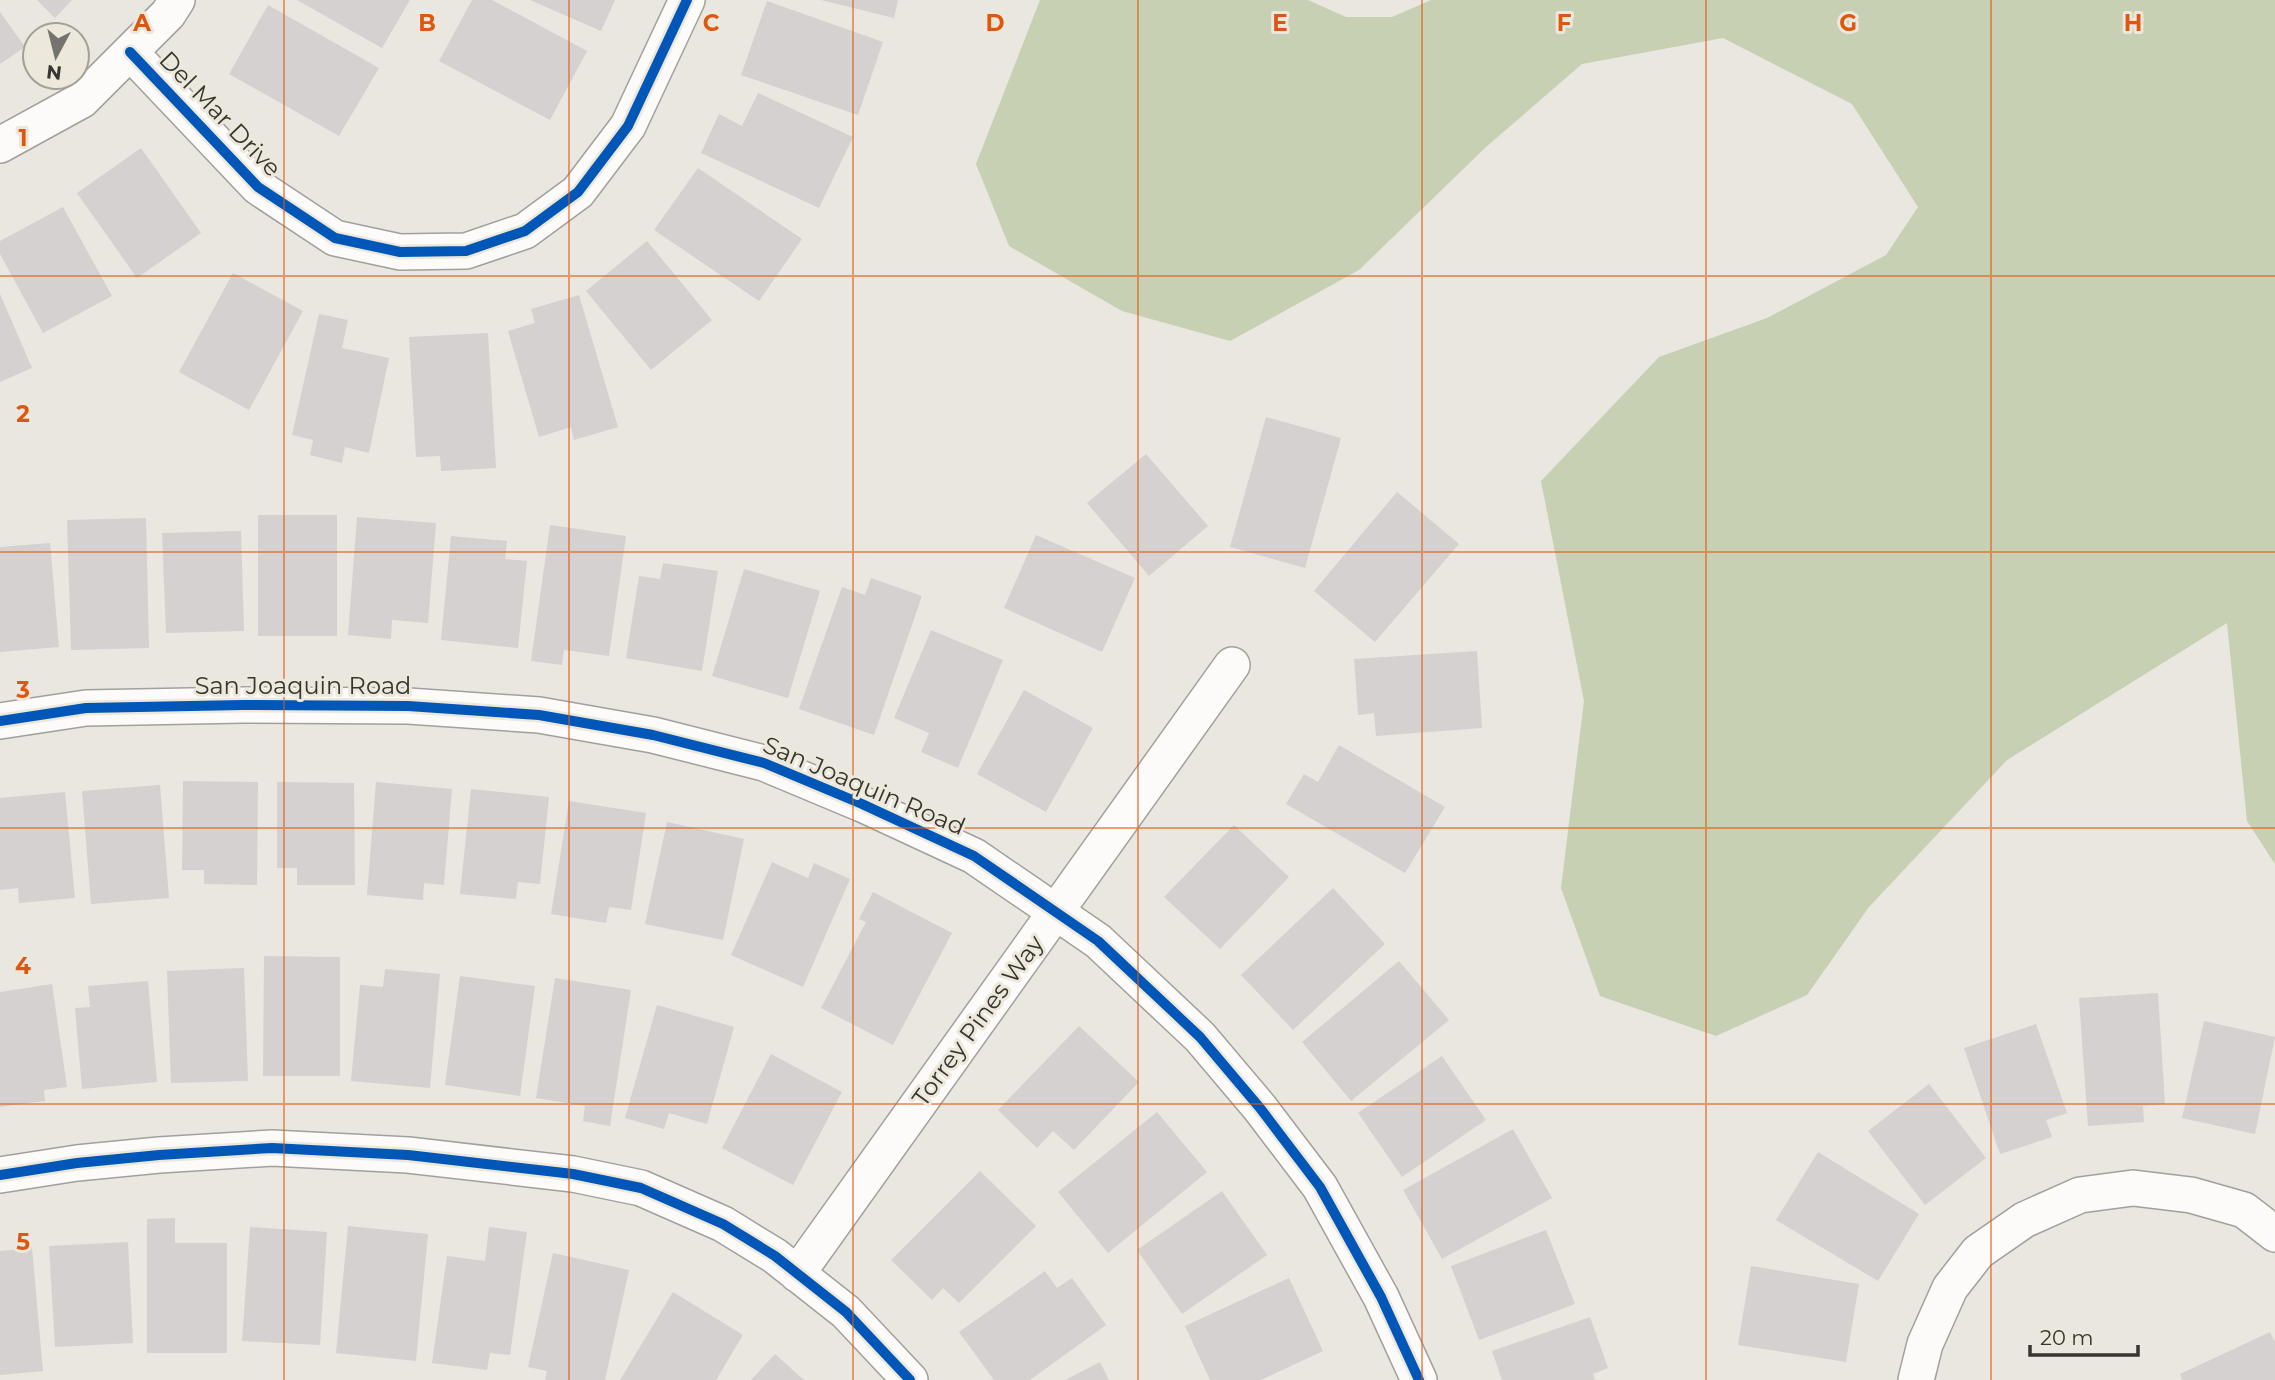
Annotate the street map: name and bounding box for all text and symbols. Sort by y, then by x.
text: A [132,9,151,37]
text: B [418,9,436,37]
text: C [703,9,720,37]
text: D [986,9,1005,37]
text: E [1272,9,1288,37]
text: F [1557,9,1572,37]
text: G [1839,9,1857,37]
text: H [2124,9,2142,37]
north arrow [21,21,91,91]
street label: Del Mar Drive [153,45,287,182]
text: N [45,60,63,85]
text: 1 [18,124,28,152]
text: 2 [16,400,30,428]
street label: San Joaquin Road [195,671,411,700]
text: 3 [15,676,30,704]
street label: San Joaquin Road [759,730,970,841]
street label: Torrey Pines Way [906,930,1049,1112]
text: 4 [15,952,31,980]
text: 5 [16,1228,30,1256]
scale bar [2030,1314,2138,1358]
text: 20 m [2040,1325,2094,1350]

